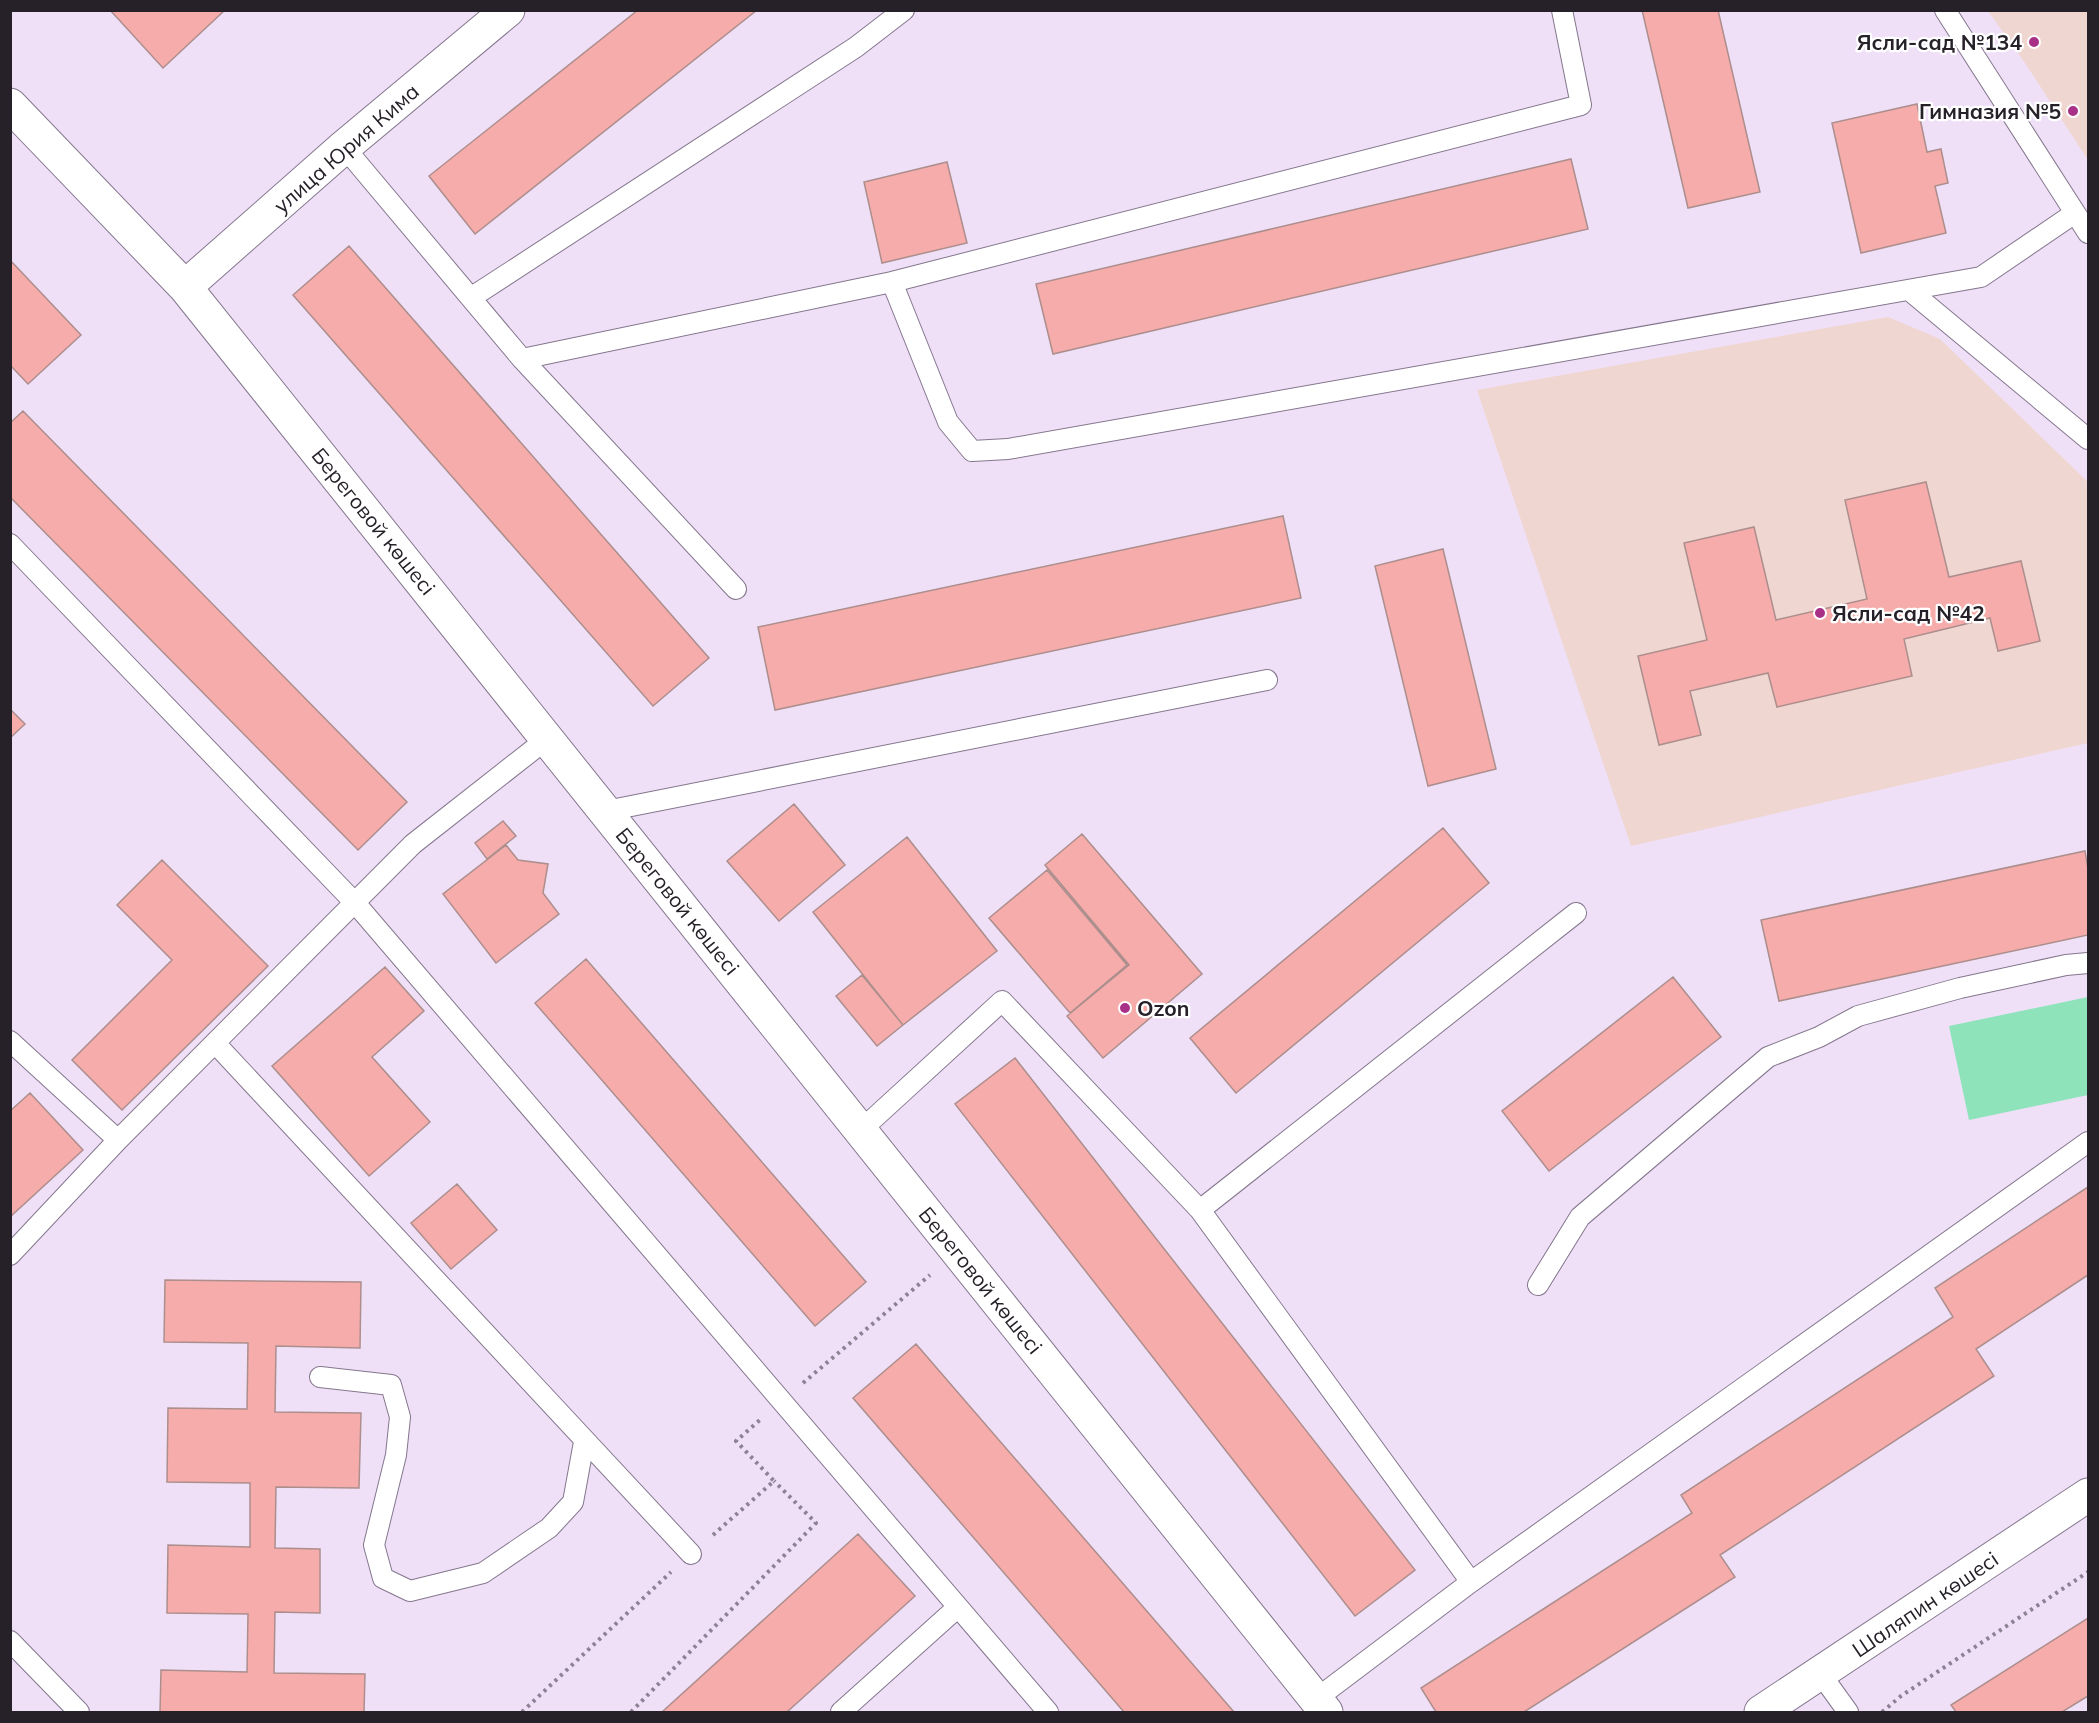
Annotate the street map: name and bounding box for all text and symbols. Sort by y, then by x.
place label: Ясли-сад №134 [1857,29,2022,55]
marker: Ясли-сад №134 [2027,35,2041,49]
street label: улица Юрия Кима [268,78,424,218]
place label: Гимназия №5 [1919,98,2061,124]
marker: Гимназия №5 [2066,104,2080,118]
street label: Береговой көшесі [307,442,441,600]
place label: Ясли-сад №42 [1832,600,1985,626]
marker: Ясли-сад №42 [1813,606,1827,620]
street label: Береговой көшесі [611,822,745,980]
place label: Ozon [1137,995,1189,1021]
marker: Ozon [1118,1001,1132,1015]
street label: Береговой көшесі [914,1201,1048,1359]
street label: Шаляпин көшесі [1847,1546,2003,1662]

